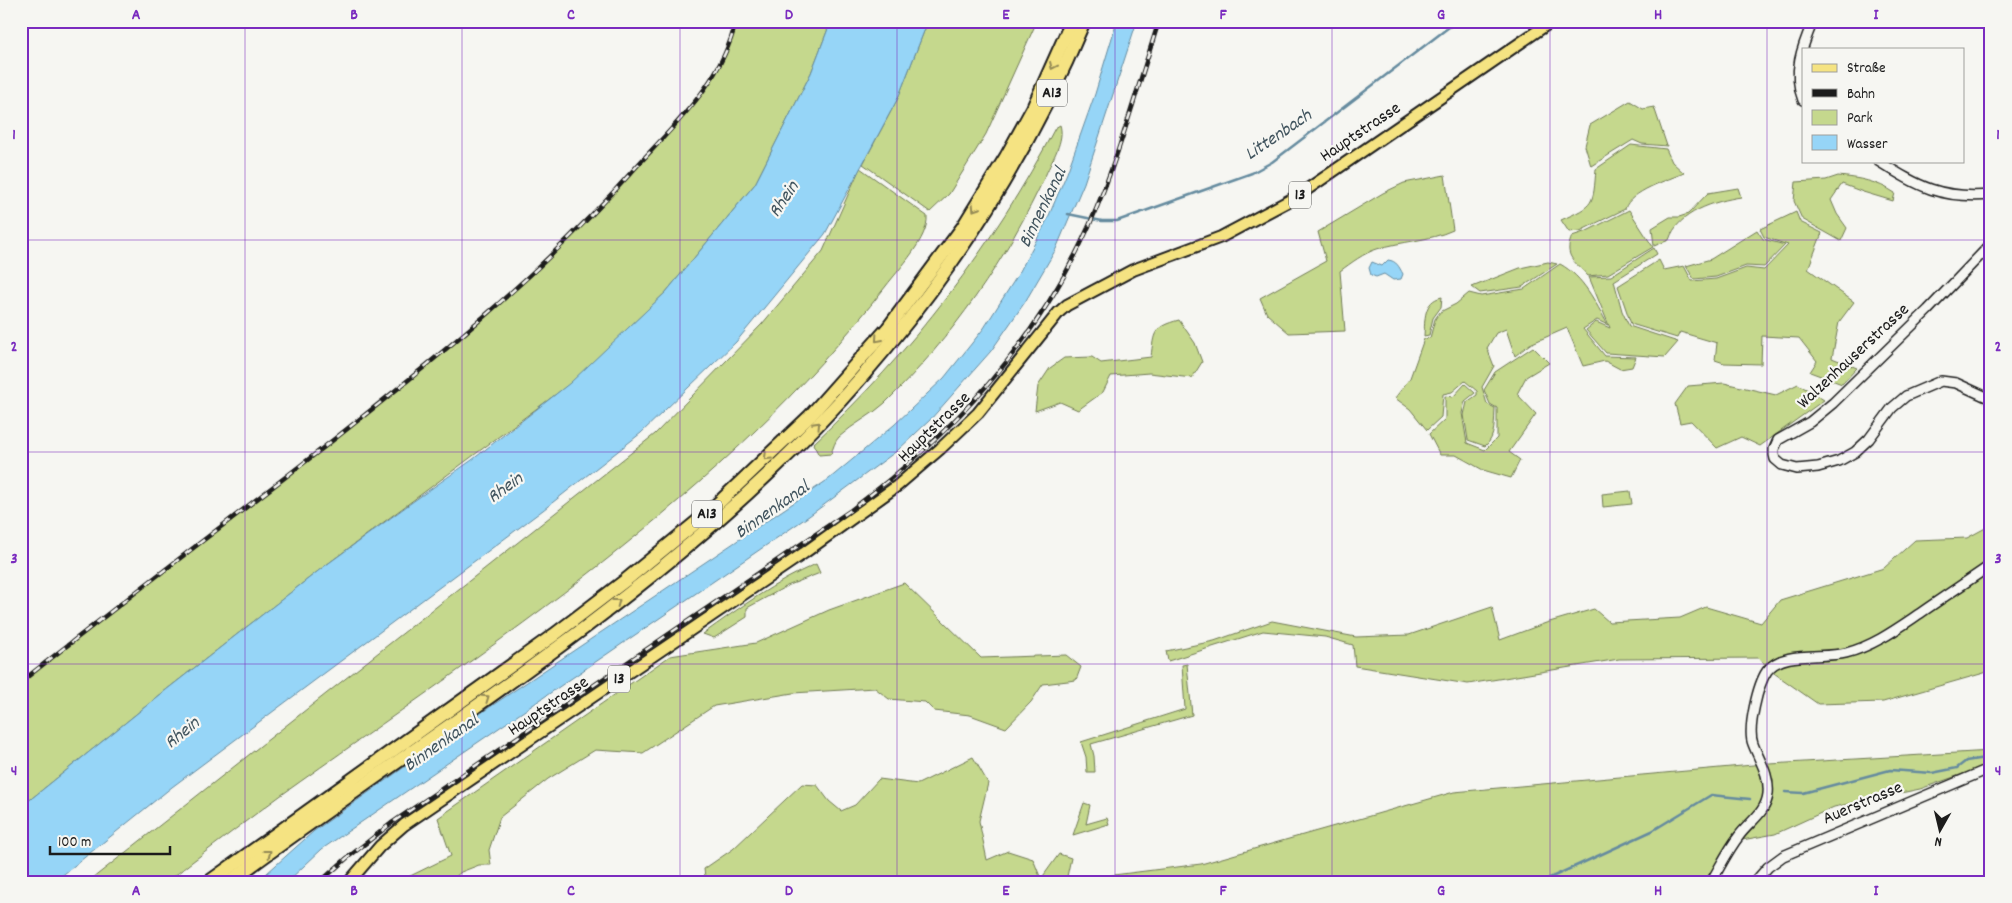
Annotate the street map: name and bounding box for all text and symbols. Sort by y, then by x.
text: A [132,4,141,27]
text: B [350,4,358,27]
text: C [567,4,575,27]
text: D [785,4,794,27]
text: E [1002,4,1010,27]
text: F [1219,4,1227,27]
text: G [1437,4,1445,27]
text: H [1654,4,1662,27]
text: I [1874,4,1880,27]
legend [1802,48,1964,162]
text: Straße [1847,58,1886,80]
one-way arrow [1049,61,1059,70]
road number: A13 [1037,80,1067,106]
text: Bahn [1847,84,1875,106]
street label: Hauptstrasse [1316,97,1407,169]
water label: Littenbach [1240,103,1319,168]
text: Park [1847,108,1873,130]
text: 1 [12,124,16,147]
text: 1 [1996,124,2000,147]
text: Wasser [1847,134,1888,156]
water label: Binnenkanal [1013,162,1076,253]
water label: Rhein [763,175,808,224]
road number: 13 [1289,182,1311,208]
one-way arrow [971,203,981,212]
street label: Walzenhauserstrasse [1792,298,1916,416]
one-way arrow [875,333,884,342]
text: 2 [11,336,18,359]
text: 2 [1995,336,2002,359]
street label: Hauptstrasse [893,387,977,469]
one-way arrow [811,421,820,430]
one-way arrow [764,451,773,460]
water label: Rhein [482,466,531,511]
water label: Binnenkanal [730,474,817,547]
road number: A13 [692,500,722,528]
text: 3 [10,548,18,571]
text: 3 [1994,548,2002,571]
one-way arrow [611,599,620,607]
road number: 13 [608,666,630,692]
street label: Hauptstrasse [504,671,595,743]
one-way arrow [480,695,490,704]
water label: Binnenkanal [399,707,486,780]
water label: Rhein [160,711,207,757]
text: 4 [11,760,17,783]
text: 4 [1995,760,2001,783]
street label: Auerstrasse [1819,776,1907,832]
north arrow [1914,806,1964,856]
scale bar [50,823,170,855]
text: N [1934,830,1943,851]
text: 100 m [58,832,91,854]
one-way arrow [262,850,271,858]
text: A [132,880,141,903]
text: B [350,880,358,903]
text: C [567,880,575,903]
text: D [785,880,794,903]
text: E [1002,880,1010,903]
text: F [1219,880,1227,903]
text: G [1437,880,1445,903]
text: H [1654,880,1662,903]
text: I [1874,880,1880,903]

